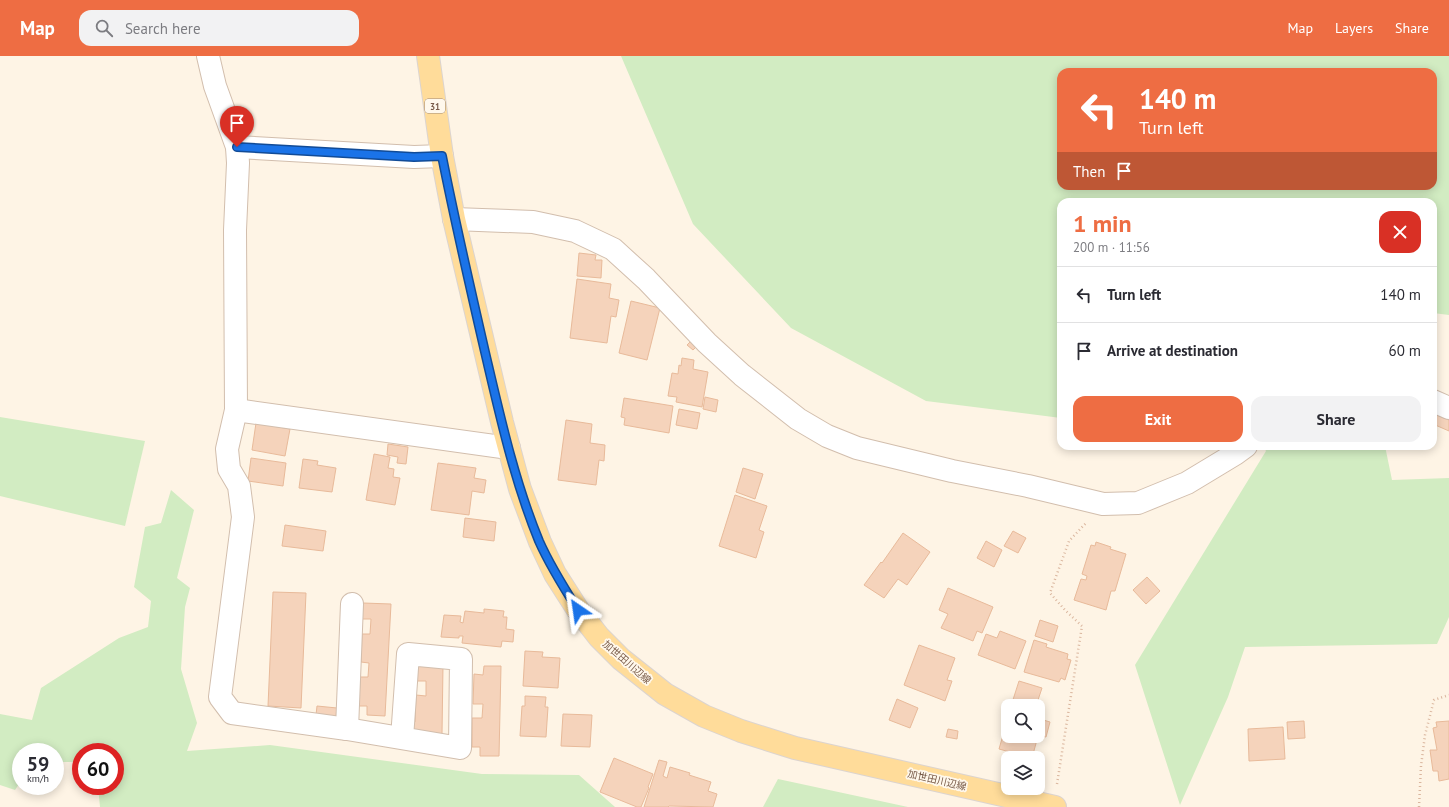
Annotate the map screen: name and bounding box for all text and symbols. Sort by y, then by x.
search box [79,10,359,46]
text: Map [20,16,55,40]
icon: search [93,17,115,39]
text: Search here [125,19,201,38]
text: Map [1287,19,1313,37]
text: Layers [1335,19,1373,37]
text: Share [1395,19,1429,37]
text: 140 m [1139,80,1216,117]
icon: left [1073,84,1125,136]
road number: 31 [425,99,445,113]
pin [220,106,254,147]
icon: arrive [226,112,248,134]
text: Turn left [1139,116,1204,139]
icon: arrive [1113,160,1135,182]
text: Then [1073,162,1105,181]
text: 1 min [1073,208,1132,239]
button: close [1379,211,1421,253]
text: 200 m · 11:56 [1073,239,1150,256]
icon: left [1073,284,1095,306]
text: Turn left [1107,285,1161,304]
text: 140 m [1380,285,1421,304]
icon: arrive [1073,340,1095,362]
text: Arrive at destination [1107,341,1238,360]
text: 60 m [1388,341,1421,360]
button: Exit [1073,396,1243,442]
button: Share [1251,396,1421,442]
position arrow [557,589,599,631]
street label: 加世田川辺線 [600,637,654,687]
map controls [1001,699,1045,795]
button: search [1001,699,1045,743]
speed limit sign: 60 [72,743,124,795]
text: 59 [27,751,49,777]
button: layers [1001,751,1045,795]
street label: 加世田川辺線 [906,767,968,793]
text: km/h [27,772,49,785]

